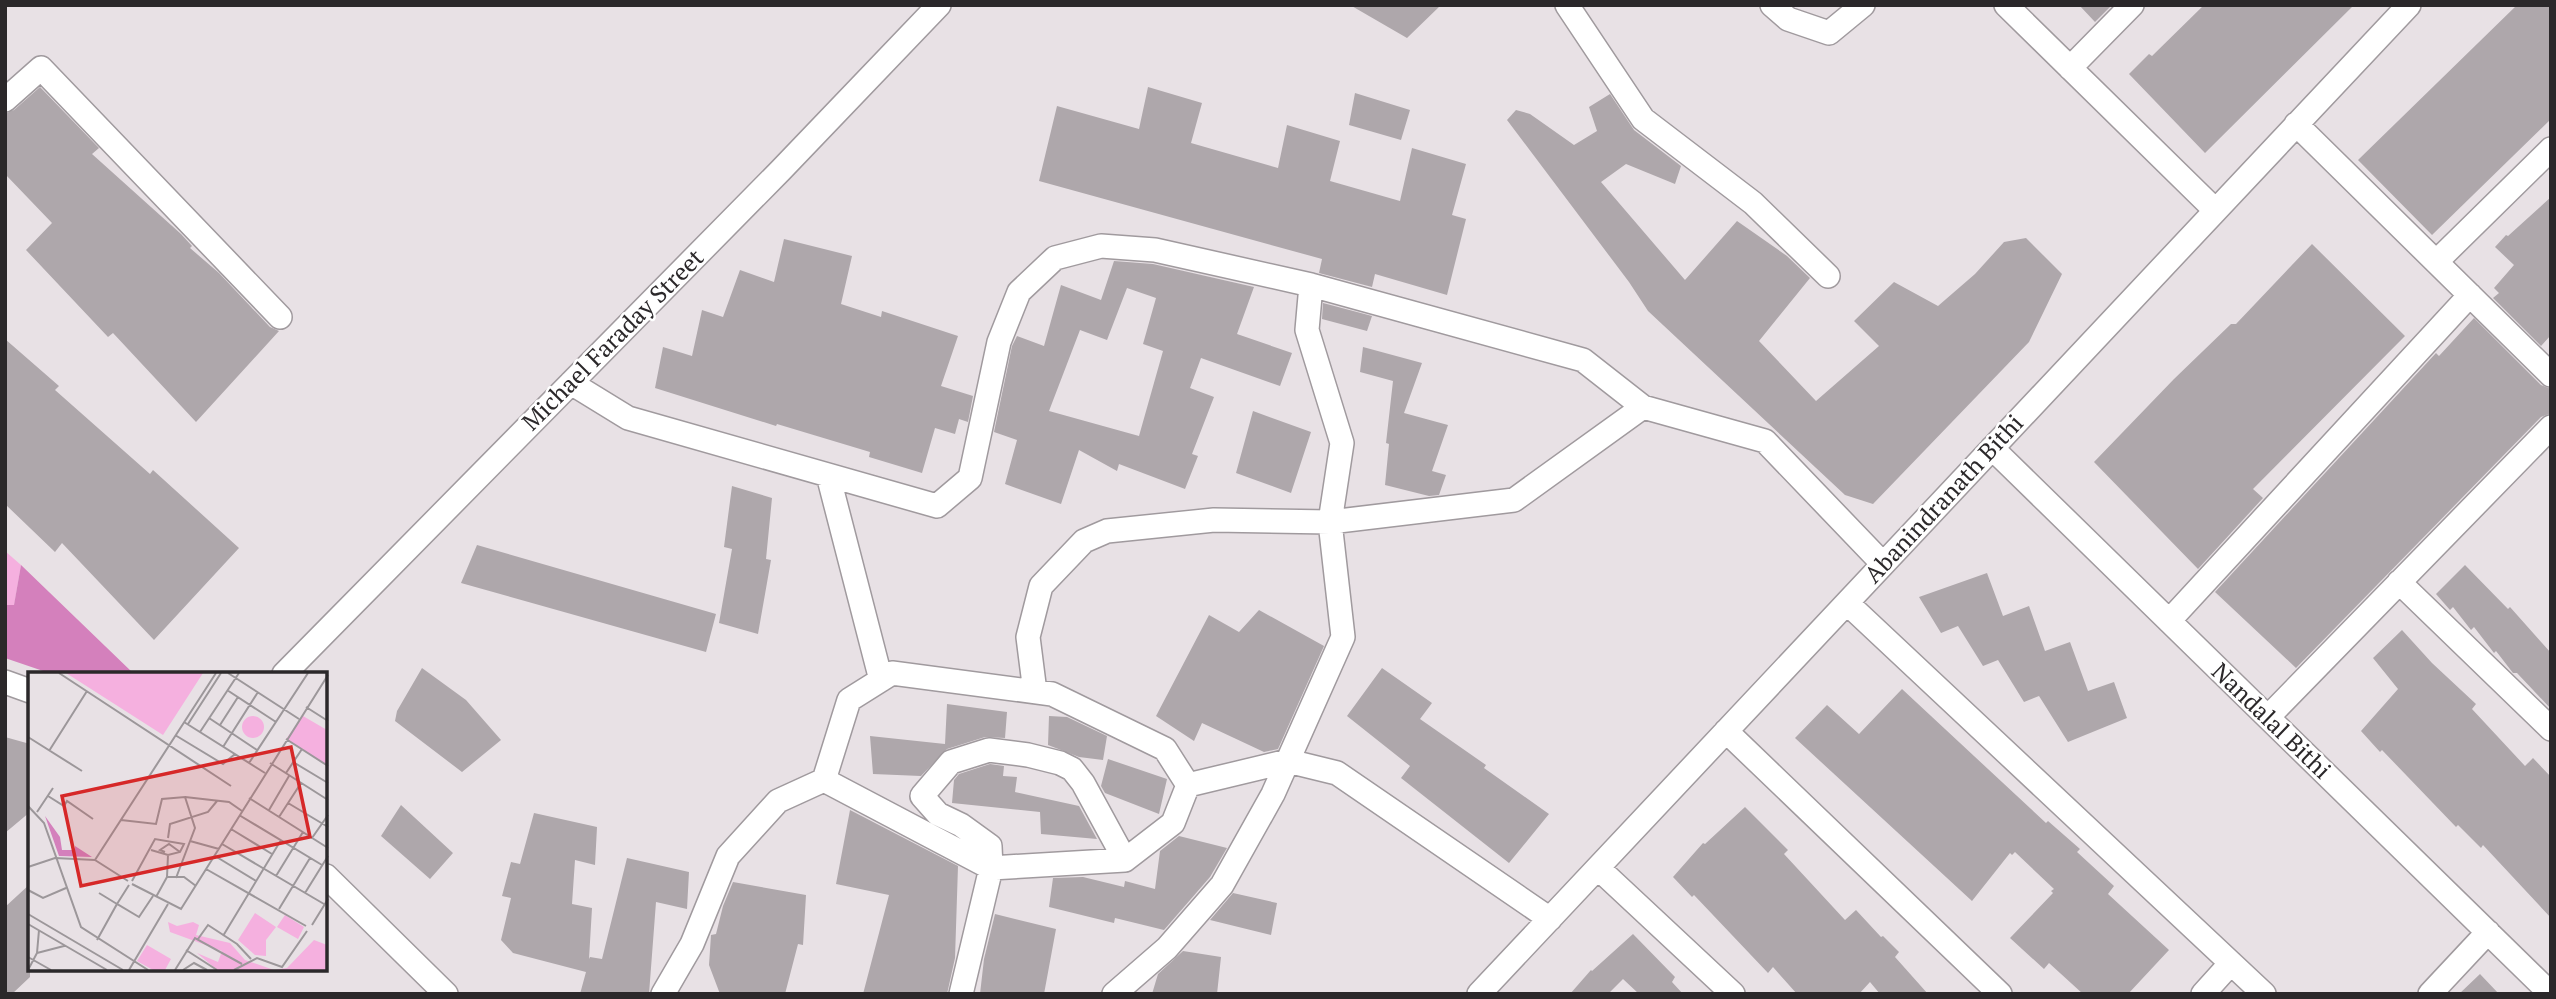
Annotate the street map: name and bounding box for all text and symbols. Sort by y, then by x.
street label: Michael Faraday Street [515,241,710,437]
street label: Abanindranath Bithi [1857,407,2030,589]
street label: Nandalal Bithi [2205,655,2338,785]
inset map [28,672,327,971]

